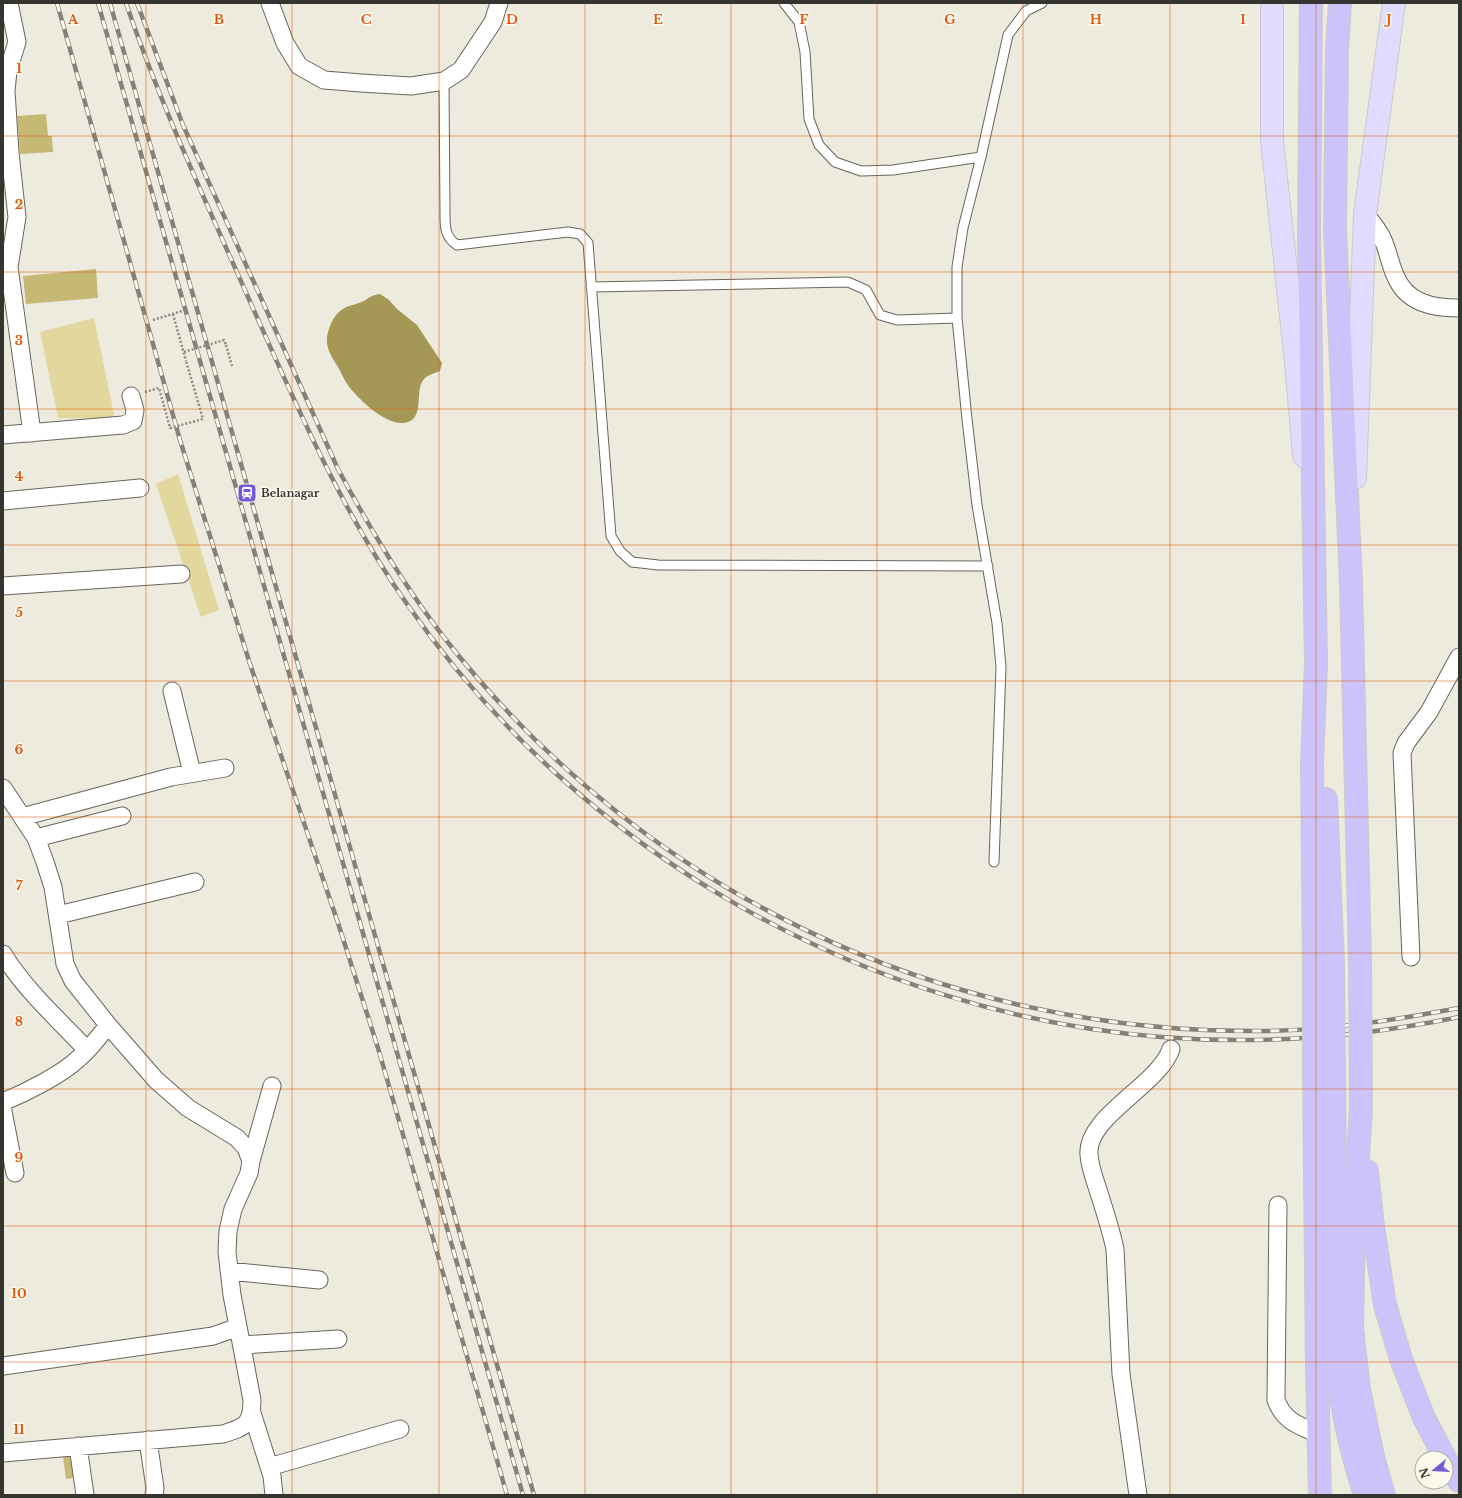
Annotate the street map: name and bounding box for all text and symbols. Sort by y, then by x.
text: A [67,11,79,28]
text: B [214,11,224,28]
text: C [361,11,372,28]
text: D [506,11,518,28]
text: E [653,11,663,28]
text: F [800,11,809,28]
text: G [944,11,956,28]
text: H [1090,11,1102,28]
text: I [1240,11,1246,28]
text: J [1383,11,1392,28]
text: 1 [16,60,22,77]
text: 2 [15,196,23,213]
text: 3 [15,332,23,349]
text: 4 [15,468,24,485]
station icon: Belanagar [236,482,258,504]
place label: Belanagar [261,486,320,500]
text: 5 [15,604,23,621]
text: 6 [15,741,24,758]
text: 7 [16,877,23,894]
text: 8 [15,1013,23,1030]
text: 9 [15,1149,24,1166]
text: 10 [11,1285,27,1302]
text: 11 [13,1421,25,1438]
north arrow [1414,1450,1454,1490]
text: N [1416,1465,1433,1480]

